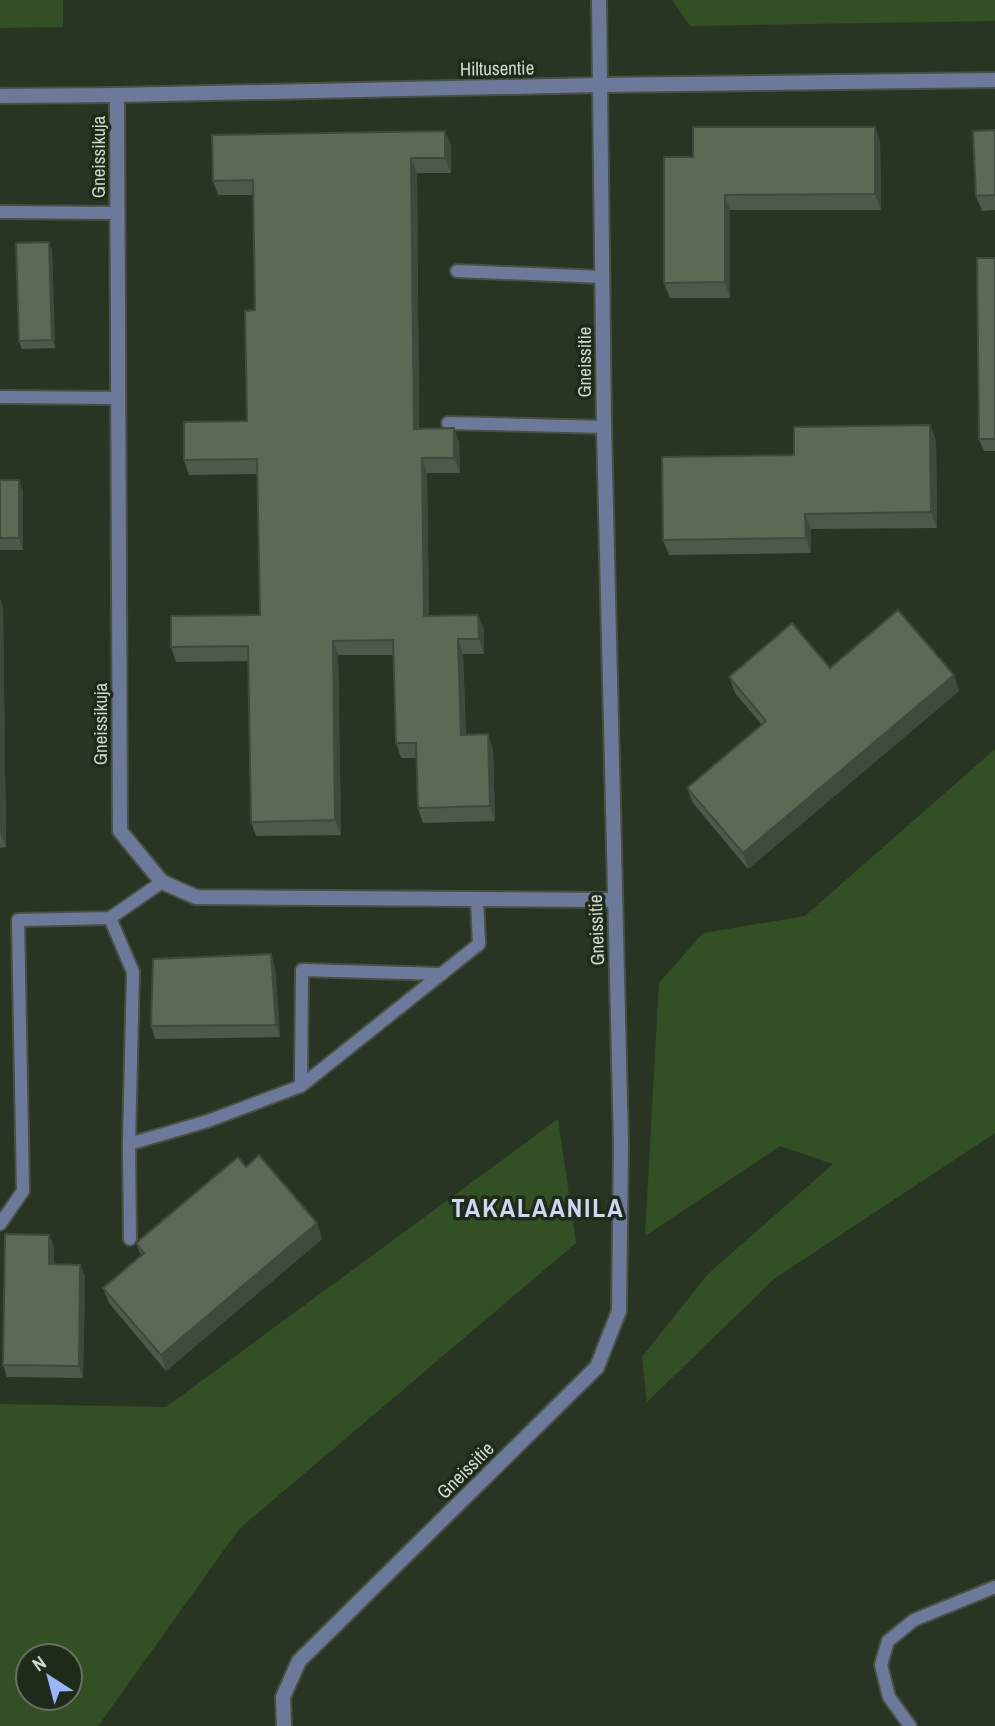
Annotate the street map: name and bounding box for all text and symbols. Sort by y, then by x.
street label: Hiltusentie [460,54,534,82]
street label: Gneissikuja [85,116,111,198]
street label: Gneissitie [571,326,597,398]
street label: Gneissikuja [87,683,113,765]
street label: Gneissitie [582,894,610,966]
district label: TAKALAANILA [451,1190,625,1225]
street label: Gneissitie [431,1436,499,1504]
north arrow [14,1642,84,1712]
text: N [27,1649,51,1677]

